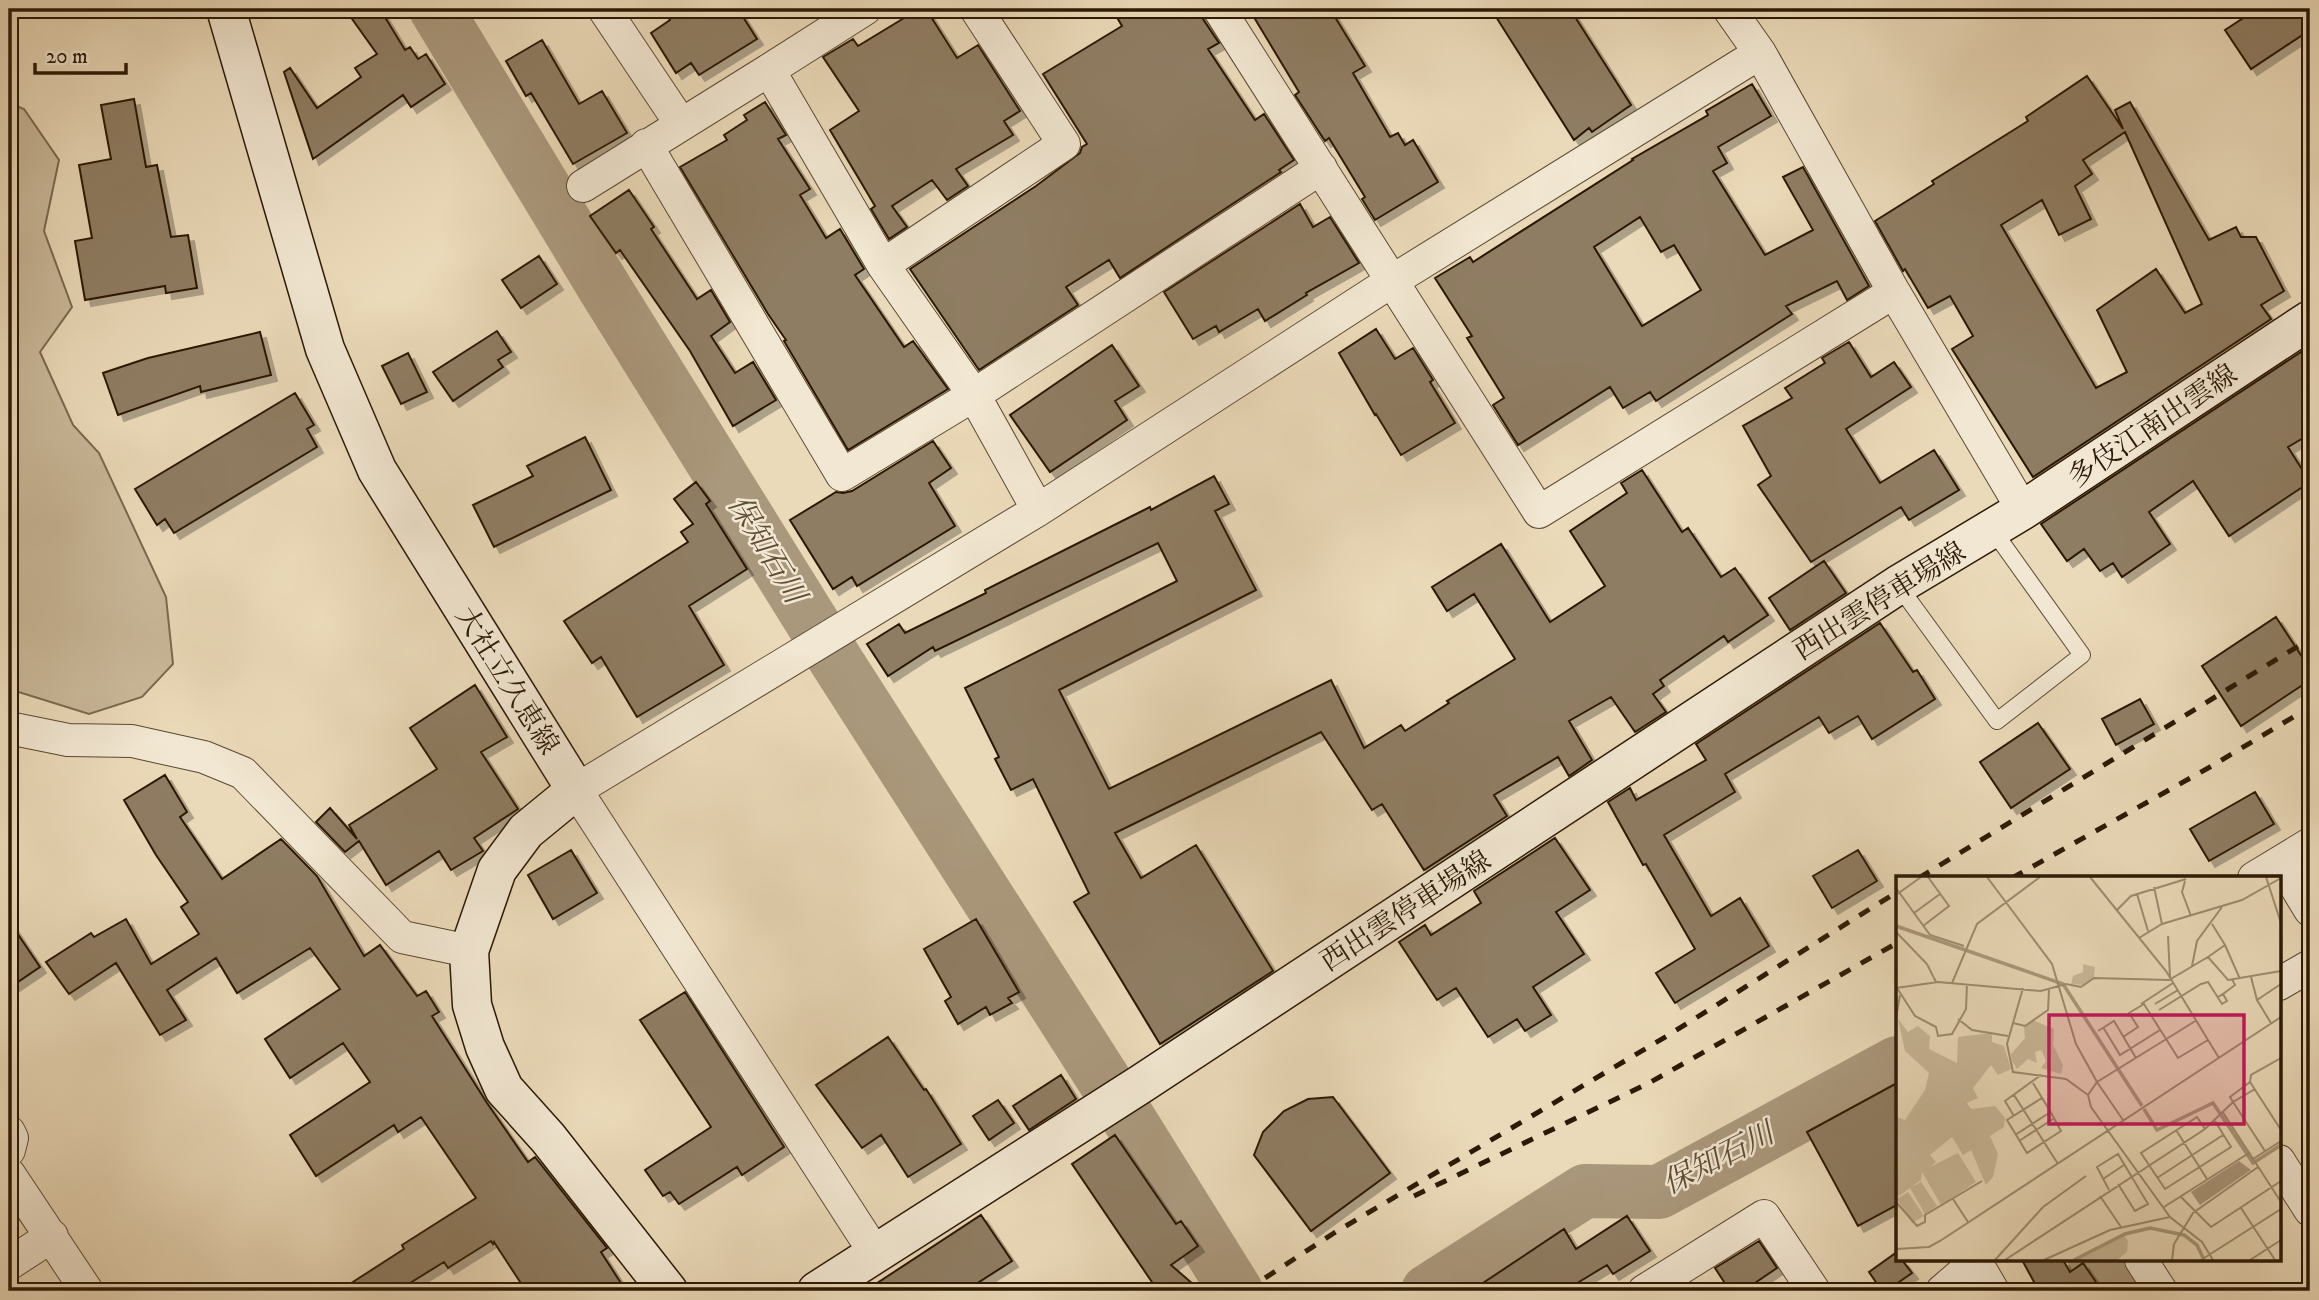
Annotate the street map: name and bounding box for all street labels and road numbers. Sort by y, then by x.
street label: 多伎江南出雲線 [2062,357,2244,496]
street label: 西出雲停車場線 [1787,534,1972,668]
street label: 大社立久恵線 [447,600,566,761]
street label: 西出雲停車場線 [1314,843,1498,979]

